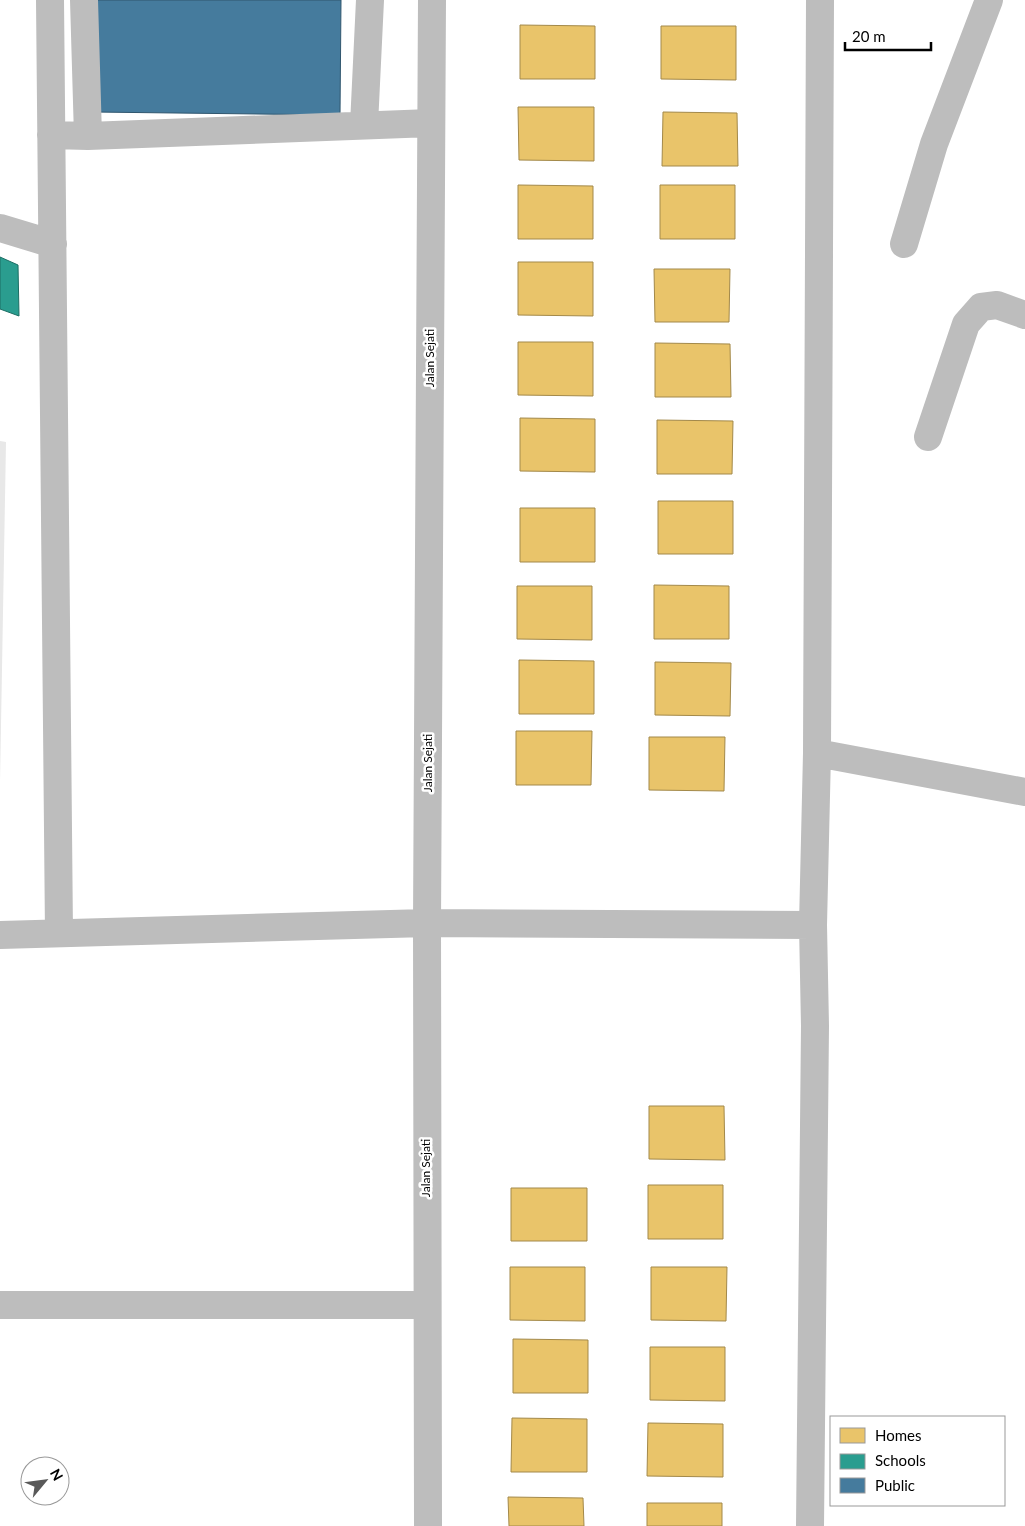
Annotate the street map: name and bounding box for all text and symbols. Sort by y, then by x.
scale bar [845,20,931,52]
text: 20 m [852,27,886,45]
street label: Jalan Sejati [422,329,437,387]
street label: Jalan Sejati [420,734,435,792]
street label: Jalan Sejati [418,1139,433,1197]
legend [830,1416,1005,1506]
text: Homes [875,1426,921,1444]
text: Schools [875,1451,926,1469]
north arrow [20,1456,70,1506]
text: N [47,1466,67,1483]
text: Public [875,1476,915,1494]

